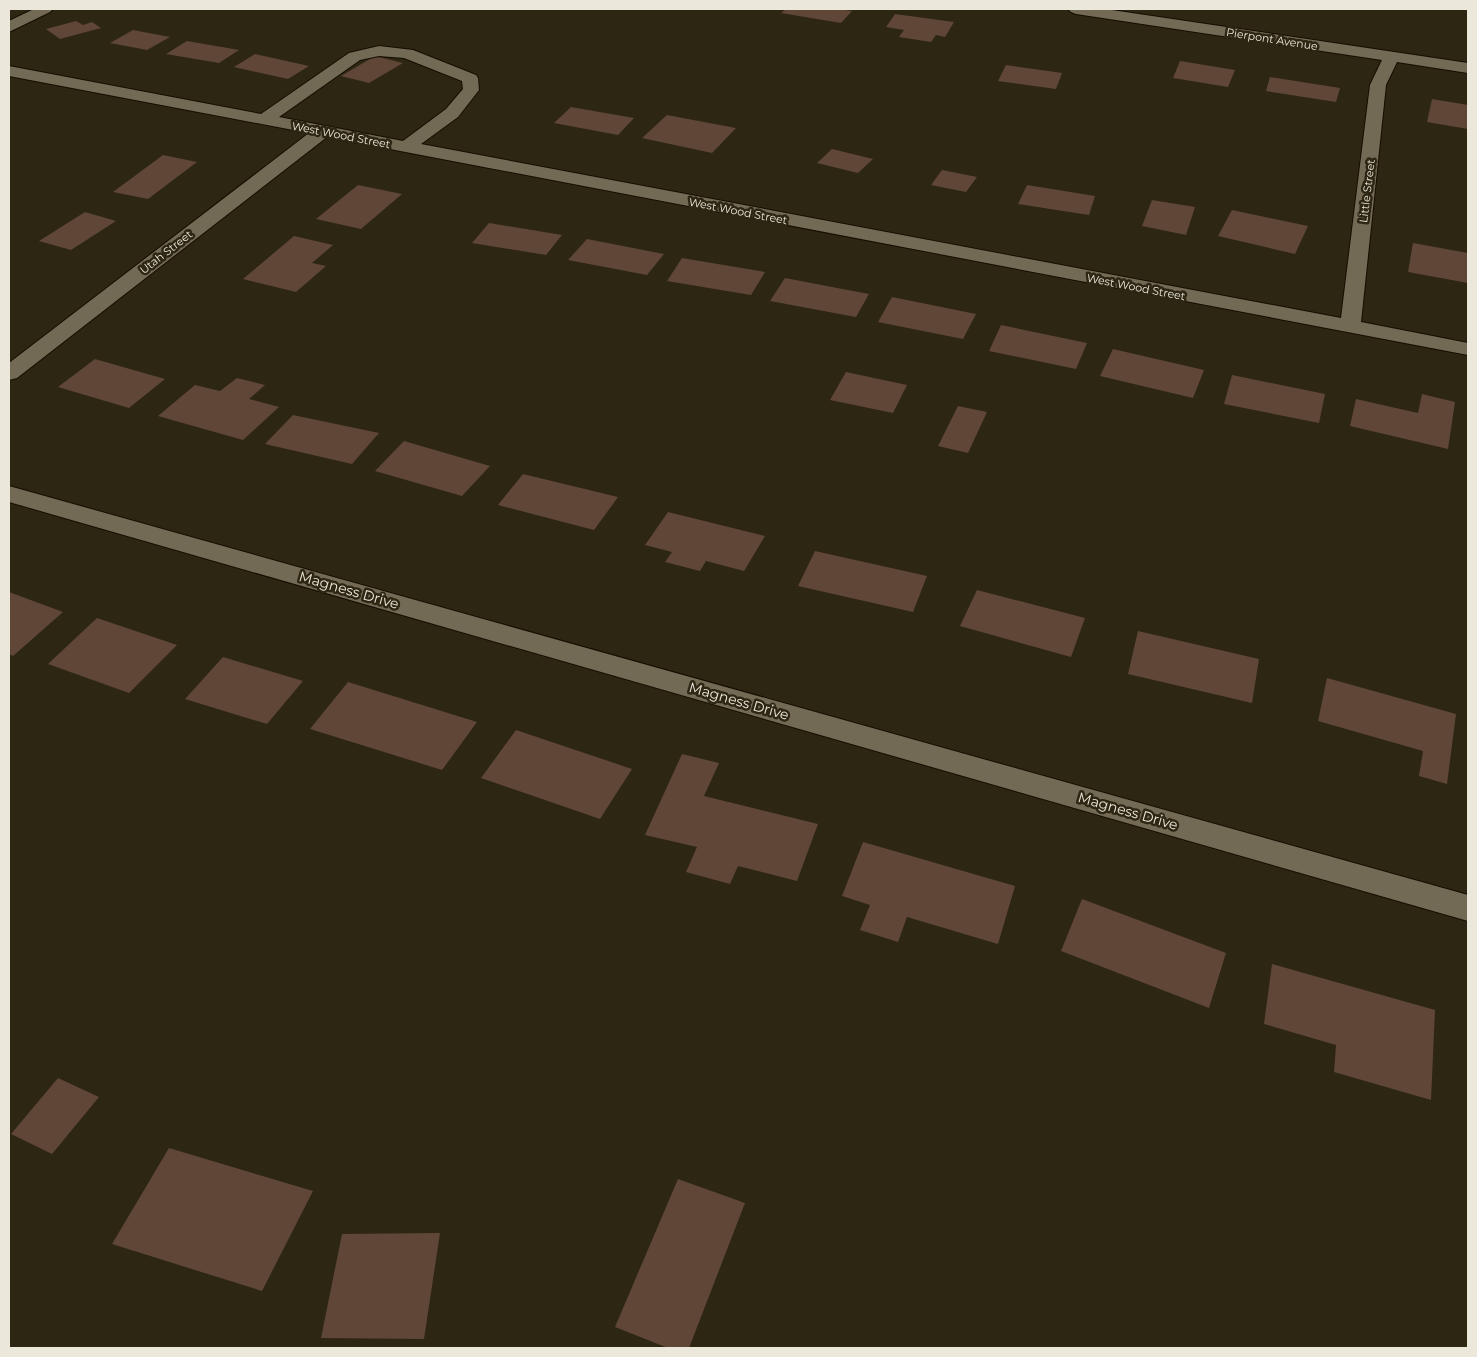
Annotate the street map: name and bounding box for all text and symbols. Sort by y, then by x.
street label: Pierpont Avenue [1225,25,1319,53]
street label: West Wood Street [291,119,392,152]
street label: Little Street [1356,158,1378,224]
street label: West Wood Street [688,195,789,228]
street label: Utah Street [137,227,196,277]
street label: West Wood Street [1086,271,1187,304]
street label: Magness Drive [297,567,401,613]
street label: Magness Drive [687,678,791,724]
street label: Magness Drive [1076,788,1180,834]

